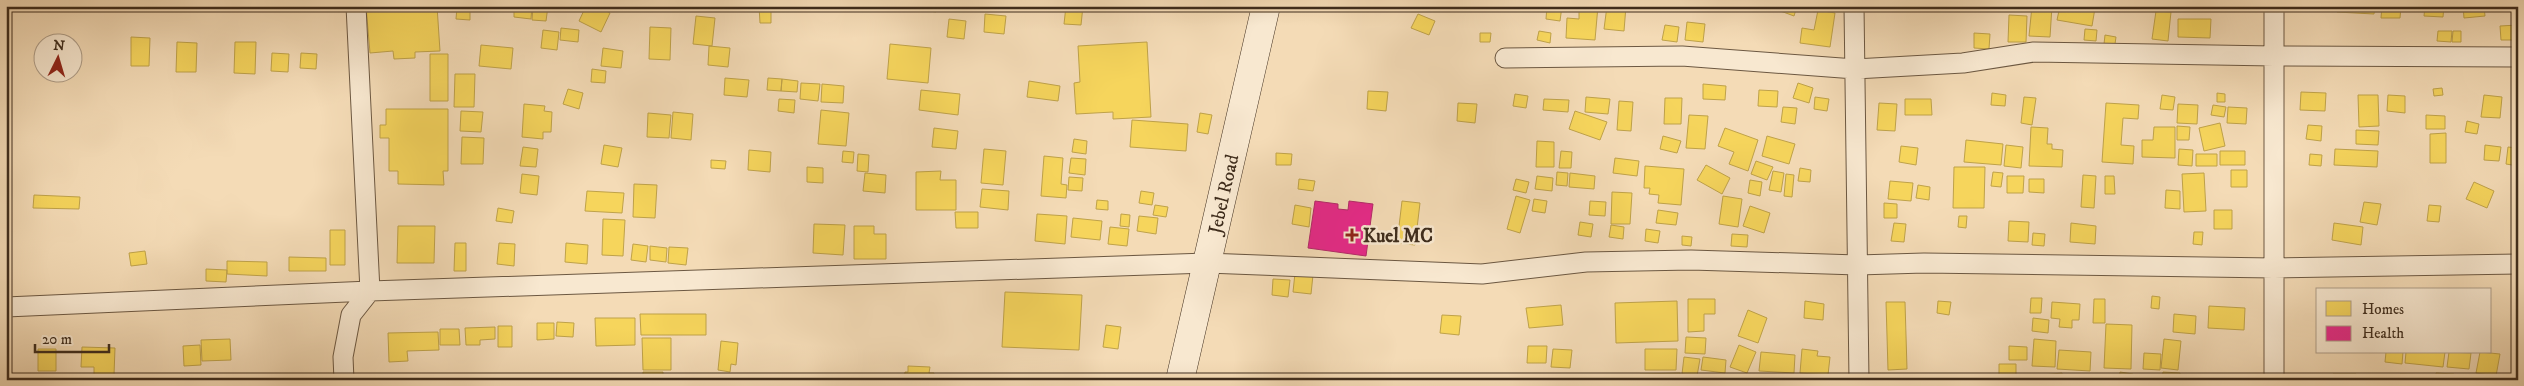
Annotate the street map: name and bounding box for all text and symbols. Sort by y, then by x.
north arrow [32,32,82,82]
text: N [53,37,66,56]
street label: Jebel Road [1204,152,1245,238]
place label: Kuel MC [1363,225,1433,248]
marker: Kuel MC [1345,228,1359,242]
legend [2316,288,2492,354]
text: Homes [2362,300,2404,319]
scale bar [35,321,109,353]
text: Health [2362,324,2404,343]
text: 20 m [42,330,72,349]

